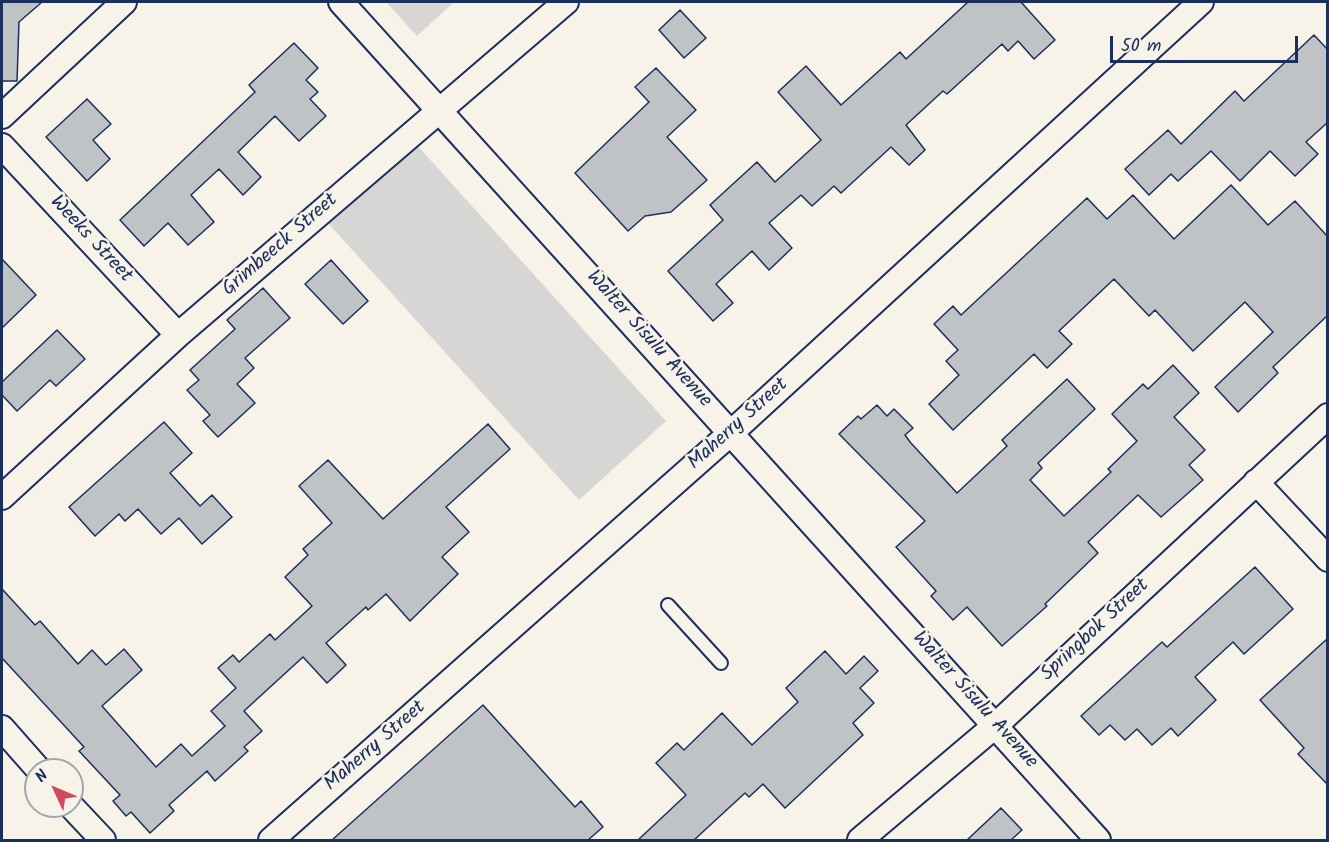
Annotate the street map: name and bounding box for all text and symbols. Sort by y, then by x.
scale bar [1113,24,1300,62]
text: 50 m [1121,32,1161,61]
street label: Grimbeeck Street [218,189,344,303]
street label: Weeks Street [44,191,136,289]
street label: Walter Sisulu Avenue [580,266,716,414]
street label: Maherry Street [684,374,794,476]
street label: Springbok Street [1037,575,1155,687]
street label: Walter Sisulu Avenue [906,627,1042,775]
street label: Maherry Street [320,697,432,797]
north arrow [24,758,84,818]
text: N [30,764,55,789]

